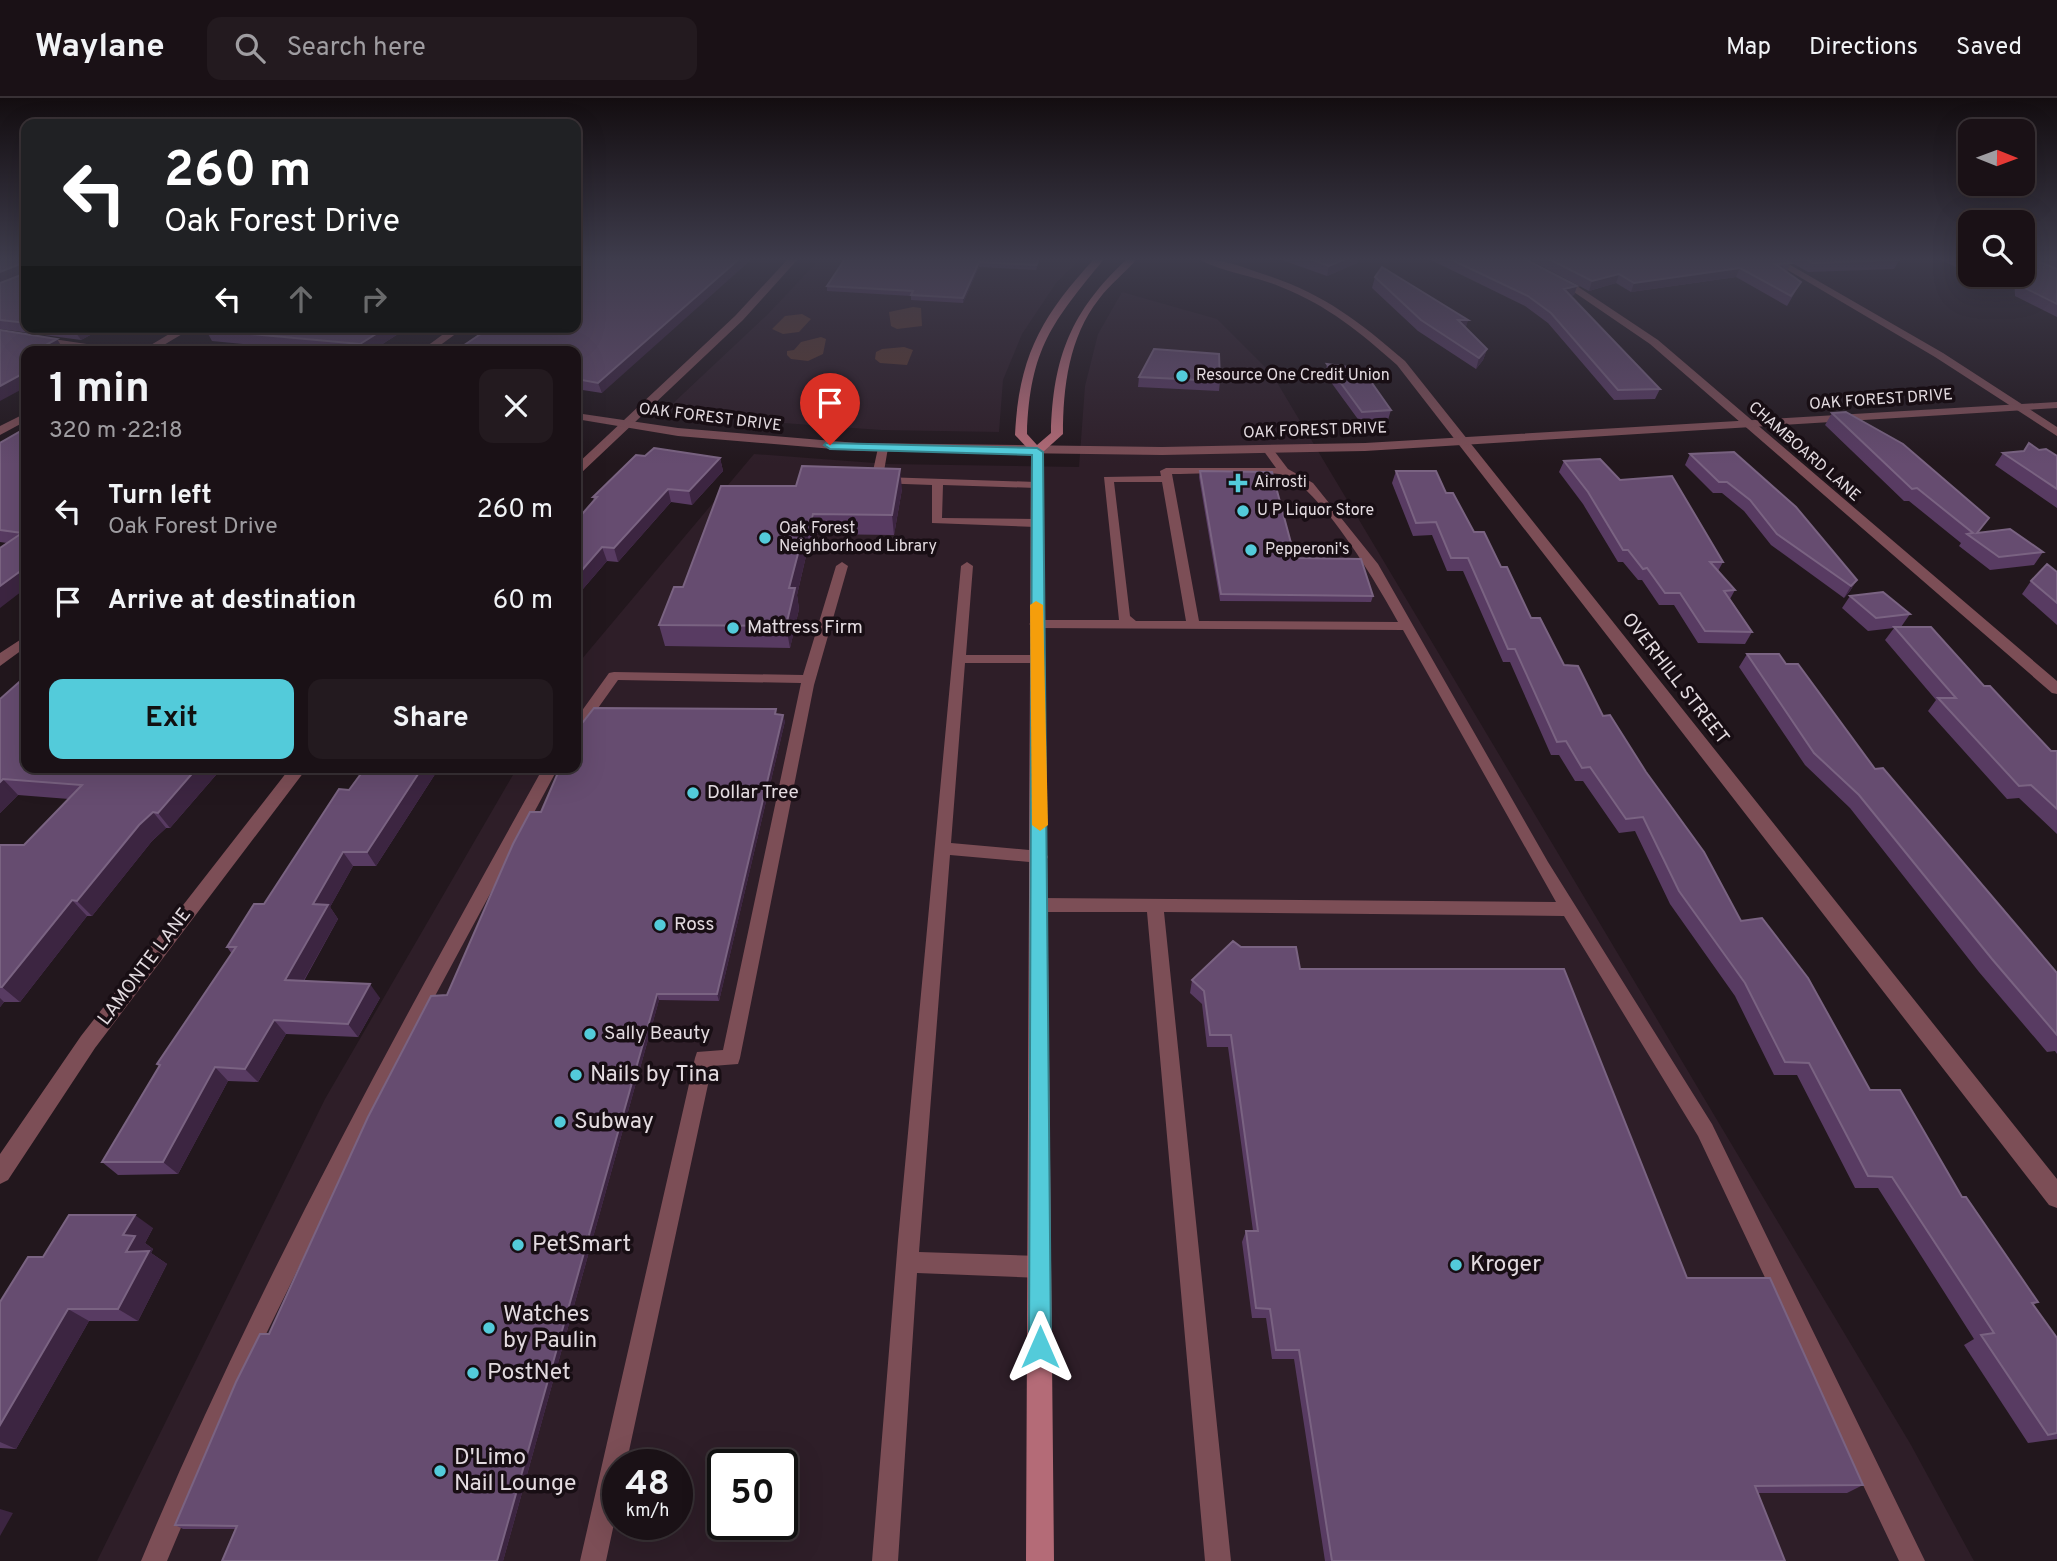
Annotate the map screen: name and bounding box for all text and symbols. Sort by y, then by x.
search box [207,17,697,80]
text: Waylane [35,27,165,69]
icon: search [231,29,269,67]
text: Search here [287,32,426,65]
text: Map [1726,33,1771,63]
text: Directions [1809,33,1918,63]
text: Saved [1956,33,2022,63]
north arrow [1958,119,2035,196]
map controls [1958,119,2035,287]
text: 260 m [164,142,311,204]
icon: left [49,147,140,238]
text: Oak Forest Drive [164,203,400,243]
button: search [1958,210,2035,287]
icon: left [209,280,247,318]
icon: ahead [282,280,320,318]
icon: right [355,280,393,318]
text: 1 min [49,364,150,417]
place label: Resource One Credit Union [1196,366,1390,386]
marker: Resource One Credit Union [1174,368,1190,384]
button: close [479,369,553,443]
pin [800,373,860,445]
icon: arrive [811,384,849,422]
street label: OAK FOREST DRIVE [1809,385,1953,415]
street label: CHAMBOARD LANE [1744,398,1864,506]
street label: OAK FOREST DRIVE [637,399,783,437]
text: 320 m · 22:18 [49,417,183,446]
street label: OAK FOREST DRIVE [1243,418,1387,444]
marker: Airrosti [1228,473,1248,493]
place label: Airrosti [1254,473,1307,493]
text: Turn left [108,480,212,513]
icon: left [49,492,87,530]
text: 260 m [477,494,553,527]
place label: U P Liquor Store [1257,501,1374,521]
marker: U P Liquor Store [1235,503,1251,519]
text: Oak Forest Drive [108,513,278,542]
place label: Oak Forest Neighborhood Library [779,519,937,557]
marker: Oak Forest Neighborhood Library [757,530,773,546]
place label: Pepperoni's [1265,540,1350,560]
marker: Pepperoni's [1243,542,1259,558]
icon: arrive [49,583,87,621]
text: Arrive at destination [108,585,356,618]
text: 60 m [493,585,553,618]
street label: OVERHILL STREET [1616,608,1734,750]
place label: Mattress Firm [747,616,863,640]
marker: Mattress Firm [725,620,741,636]
button: Exit [49,679,294,759]
button: Share [308,679,553,759]
place label: Dollar Tree [707,781,799,805]
marker: Dollar Tree [685,785,701,801]
street label: LAMONTE LANE [93,903,197,1031]
place label: Ross [674,913,714,937]
marker: Ross [652,917,668,933]
place label: Sally Beauty [604,1022,710,1046]
marker: Sally Beauty [582,1026,598,1042]
place label: Nails by Tina [590,1061,720,1090]
marker: Nails by Tina [568,1067,584,1083]
place label: Subway [574,1108,654,1137]
marker: Subway [552,1114,568,1130]
place label: PetSmart [532,1231,631,1260]
marker: PetSmart [510,1237,526,1253]
place label: Kroger [1470,1251,1541,1280]
marker: Kroger [1448,1257,1464,1273]
place label: Watches by Paulin [503,1301,597,1356]
position arrow [1003,1310,1077,1384]
marker: Watches by Paulin [481,1320,497,1336]
place label: PostNet [487,1359,571,1388]
marker: PostNet [465,1365,481,1381]
place label: D'Limo Nail Lounge [454,1444,576,1499]
speed limit sign: 50 [707,1449,798,1540]
marker: D'Limo Nail Lounge [432,1463,448,1479]
text: 48 [625,1463,670,1507]
text: km/h [626,1500,669,1523]

